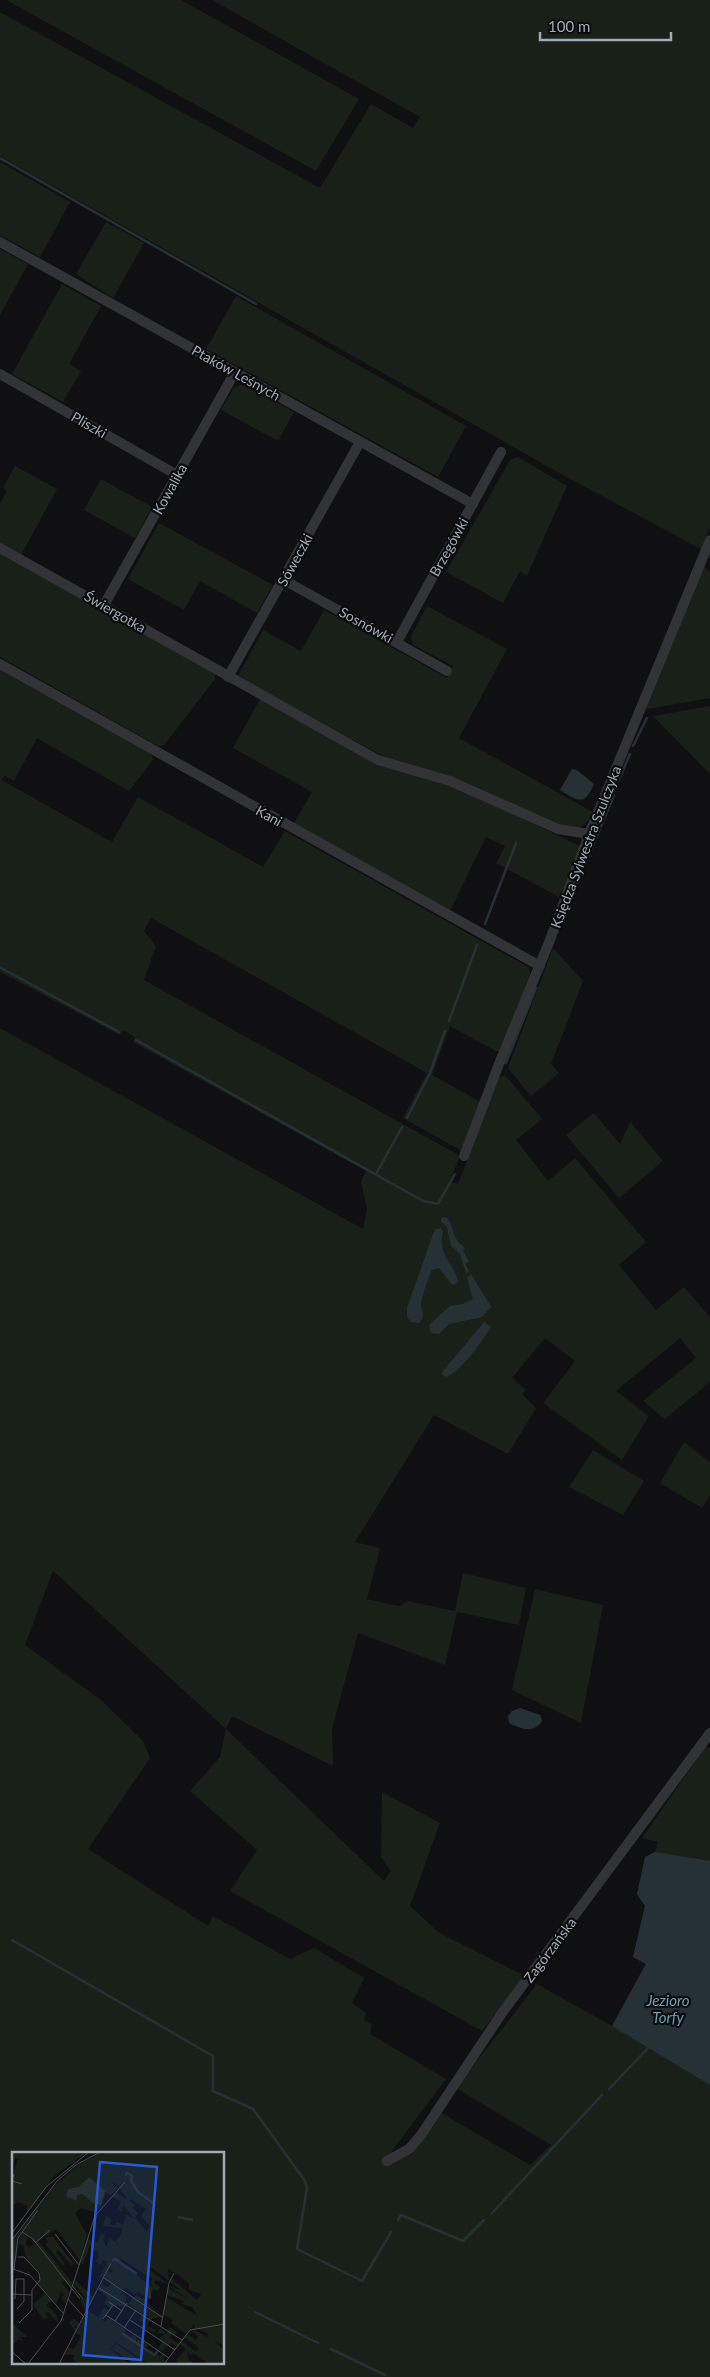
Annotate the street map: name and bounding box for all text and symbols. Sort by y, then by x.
scale bar [540,10,671,42]
text: 100 m [548,17,590,35]
street label: Ptaków Leśnych [189,341,283,404]
street label: Pliszki [69,408,110,441]
street label: Kowalika [149,460,190,517]
street label: Brzegówki [426,515,472,579]
street label: Sóweczki [273,531,316,589]
street label: Świergotka [82,587,149,636]
street label: Sosnówki [336,603,396,646]
street label: Księdza Sylwestra Szulczyka [547,763,624,930]
street label: Kani [253,801,285,830]
street label: Zagórzańska [520,1914,580,1985]
water label: Jezioro Torfy [645,1991,690,2026]
inset map [12,2152,225,2364]

